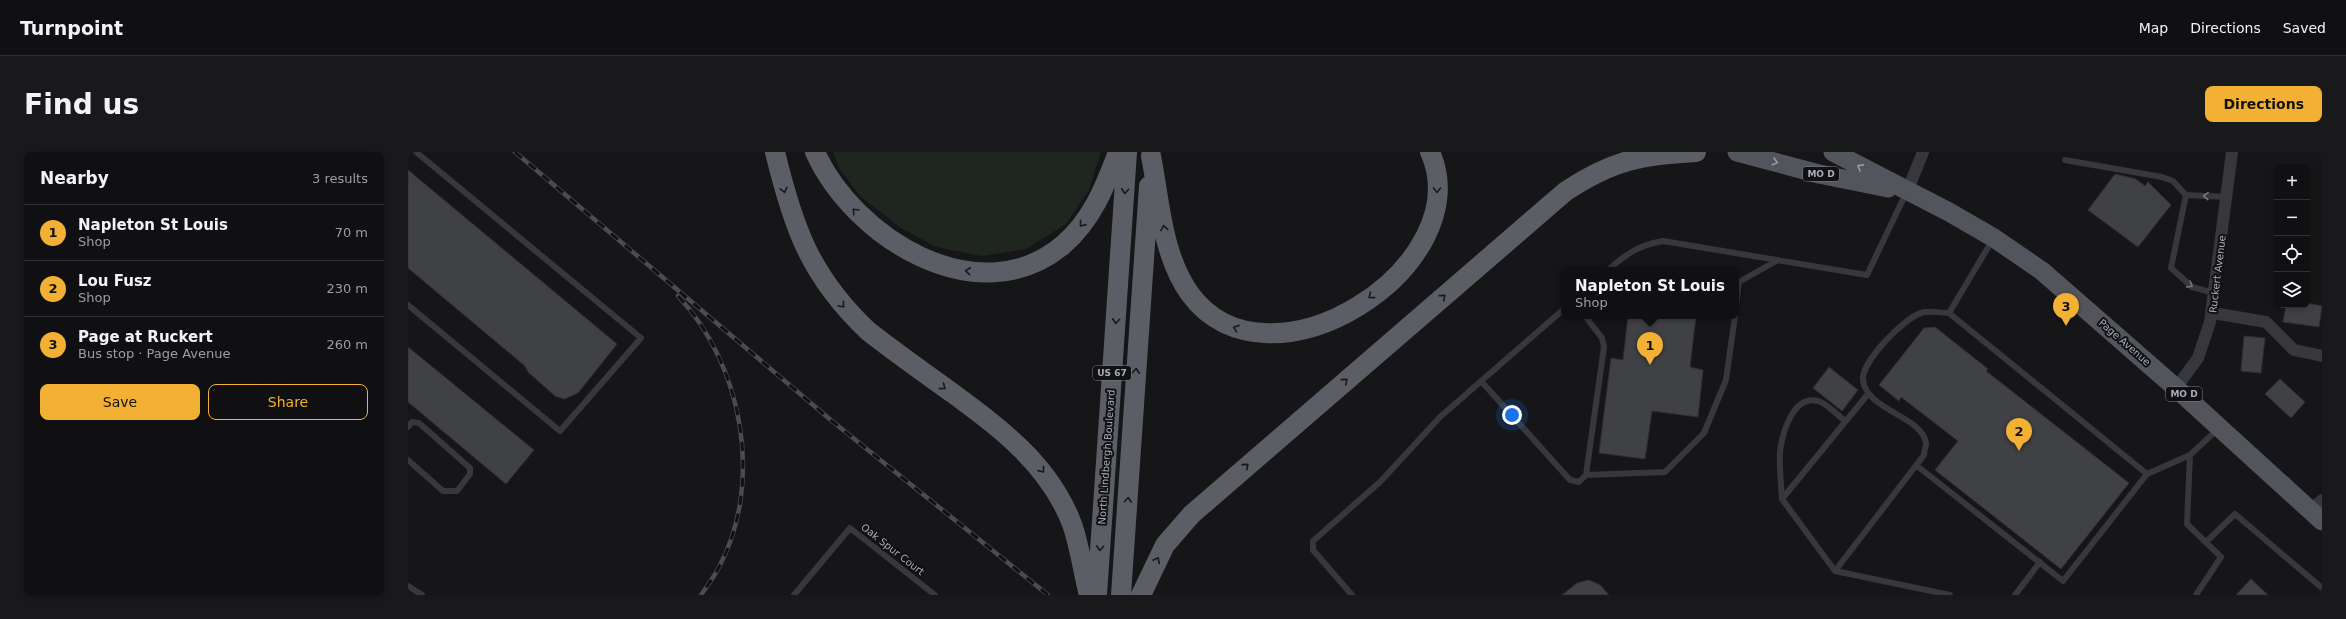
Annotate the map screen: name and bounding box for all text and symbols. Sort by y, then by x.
text: Turnpoint [20,17,123,39]
text: Map [2139,20,2168,36]
text: Directions [2190,20,2261,36]
text: Saved [2283,20,2326,36]
button: Directions [2205,86,2322,122]
text: Find us [24,88,139,121]
one-way arrow [1771,157,1778,166]
one-way arrow [1857,164,1864,171]
map controls [2274,164,2310,308]
button: + [2274,164,2310,200]
road number: MO D [1803,167,1839,181]
text: Nearby [40,168,109,188]
text: 3 results [312,171,368,186]
one-way arrow [780,187,788,193]
one-way arrow [1433,187,1441,193]
one-way arrow [1120,188,1129,194]
one-way arrow [2203,191,2209,200]
button: − [2274,200,2310,236]
one-way arrow [852,208,860,216]
text: Napleton St Louis [78,216,228,234]
one-way arrow [1080,220,1087,227]
one-way arrow [1161,224,1169,231]
text: 1 [48,225,58,240]
text: 70 m [335,225,368,240]
text: Shop [78,234,111,249]
street label: Ruckert Avenue [2207,235,2228,314]
button: locate [2274,236,2310,272]
one-way arrow [965,266,971,275]
popup [1561,267,1739,319]
text: Lou Fusz [78,272,152,290]
button: layers [2274,272,2310,308]
text: Napleton St Louis [1575,277,1725,295]
one-way arrow [2186,280,2193,287]
text: 2 [48,281,58,296]
text: 230 m [326,281,368,296]
text: Shop [78,290,111,305]
one-way arrow [1368,291,1375,298]
pin: 3 [2053,293,2079,326]
one-way arrow [1439,294,1446,301]
text: Shop [1575,295,1608,310]
one-way arrow [838,300,845,308]
street label: Page Avenue [2097,317,2153,368]
one-way arrow [1111,318,1120,324]
one-way arrow [1233,324,1240,332]
text: Page at Ruckert [78,328,213,346]
pin: 1 [1637,332,1663,365]
text: 3 [48,337,58,352]
text: 260 m [326,337,368,352]
text: Bus stop · Page Avenue [78,346,230,361]
road number: US 67 [1093,366,1131,380]
one-way arrow [1132,368,1141,374]
one-way arrow [1340,379,1347,386]
one-way arrow [938,382,945,389]
button: Save [40,384,200,420]
button: Share [208,384,368,420]
road number: MO D [2166,387,2202,401]
street label: North Lindbergh Boulevard [1096,389,1117,525]
your location [1502,405,1522,425]
pin: 2 [2006,418,2032,451]
one-way arrow [1241,463,1249,470]
one-way arrow [1037,466,1044,473]
one-way arrow [1123,497,1132,503]
street label: Oak Spur Court [859,521,926,577]
one-way arrow [1096,545,1105,551]
one-way arrow [1153,556,1160,564]

